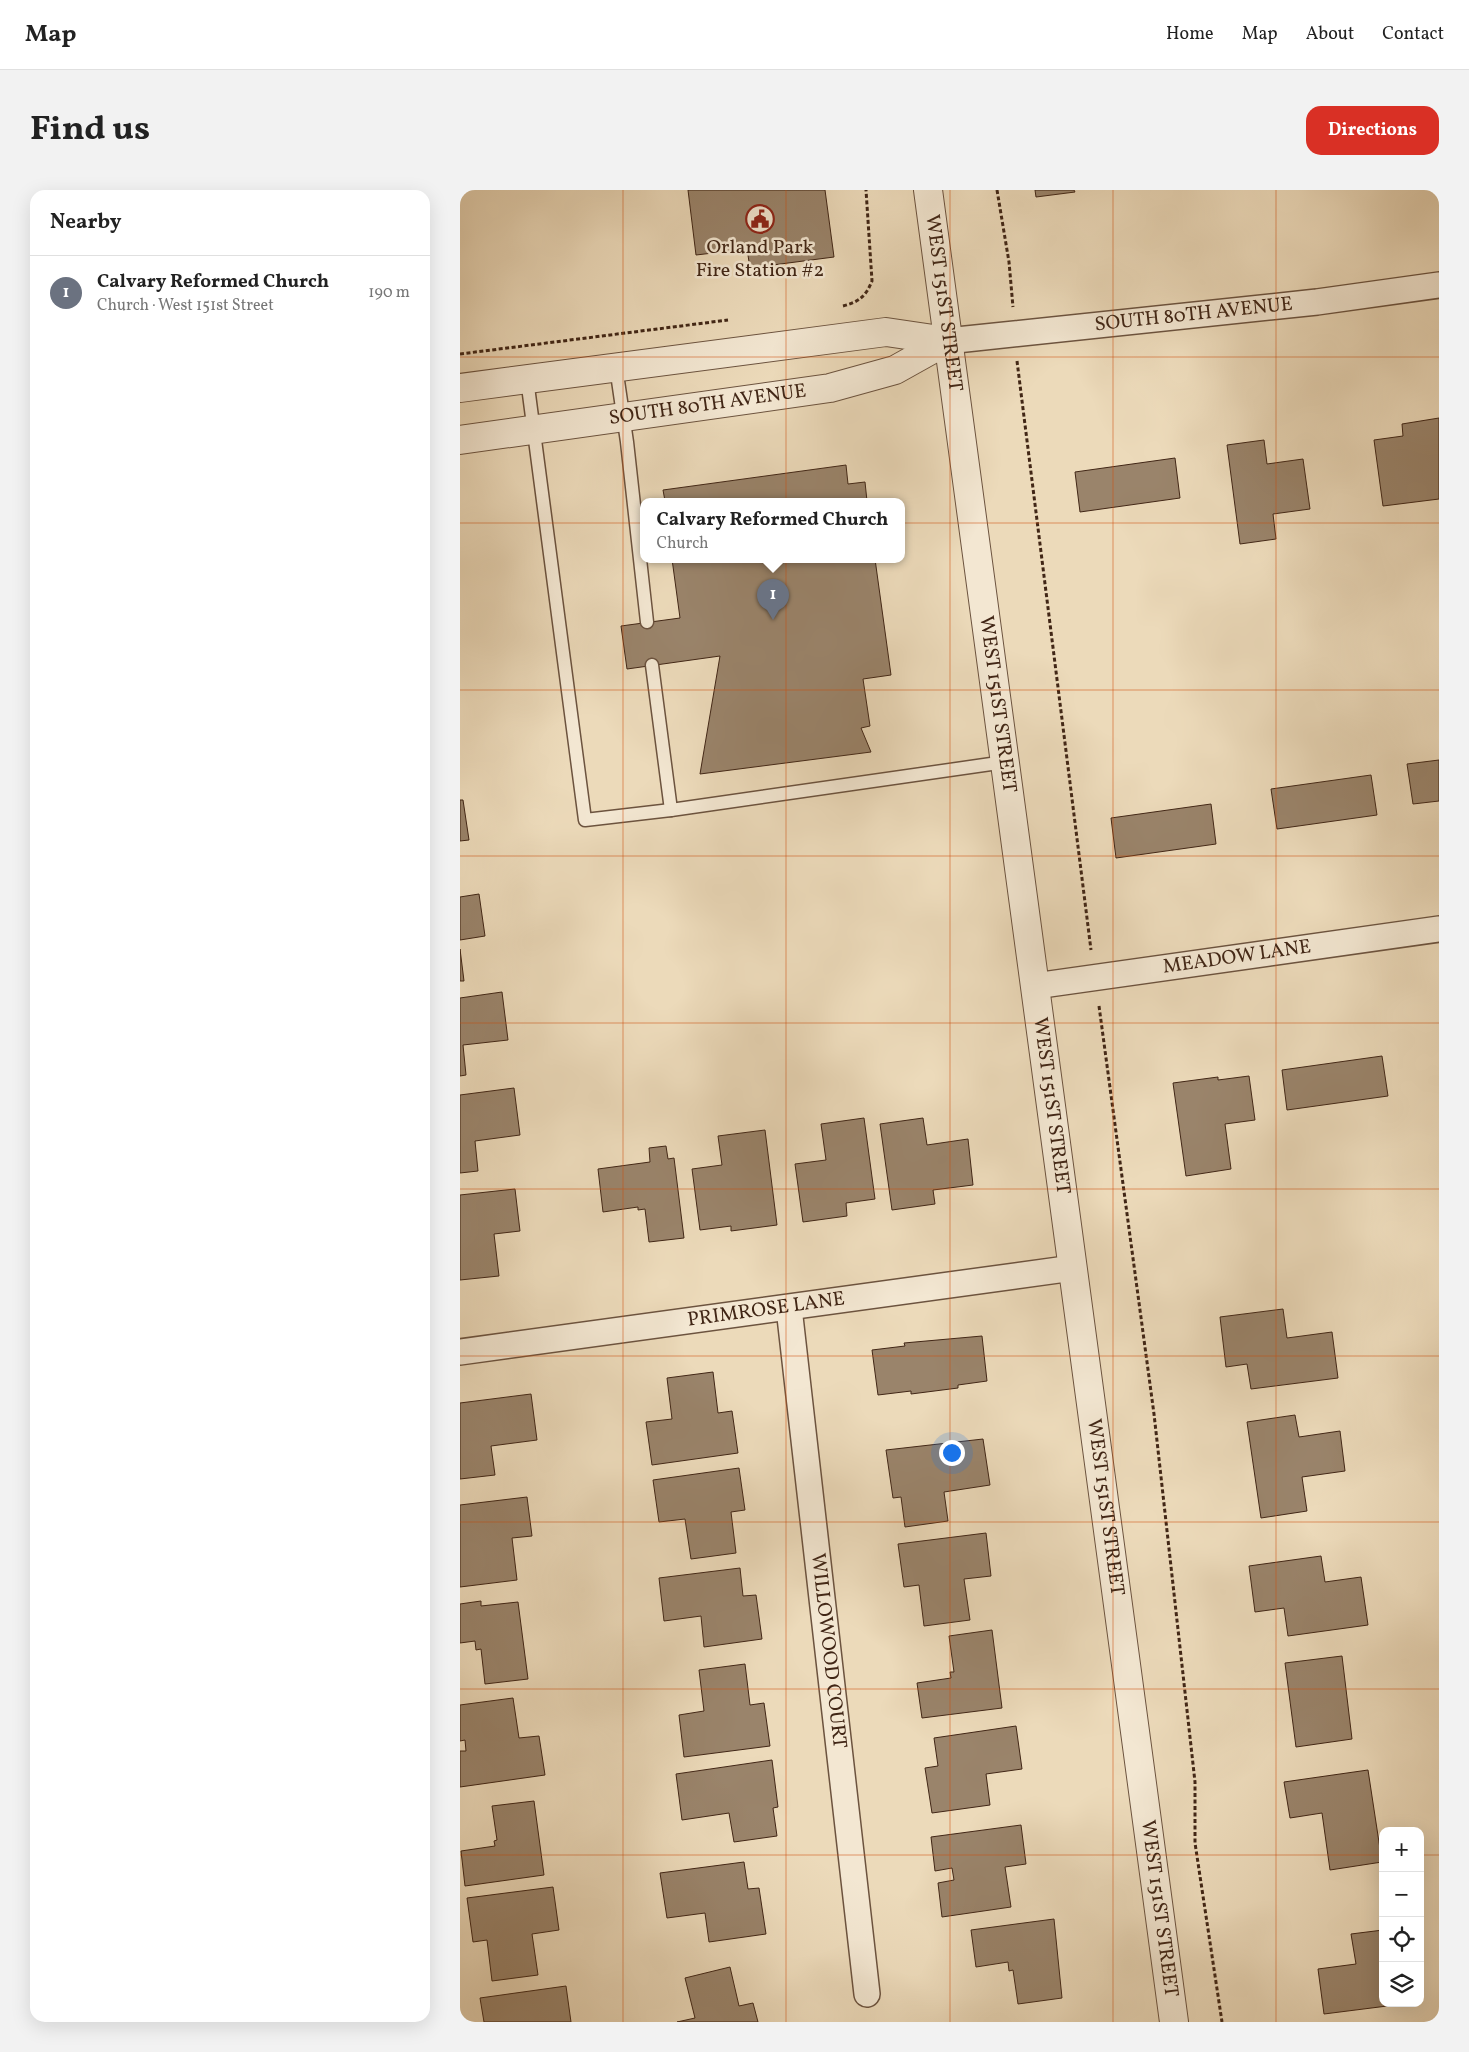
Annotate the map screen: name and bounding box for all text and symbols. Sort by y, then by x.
text: Map [25,18,76,52]
text: Home [1166,22,1214,47]
text: Map [1242,22,1278,47]
text: About [1306,22,1354,47]
text: Contact [1382,22,1444,47]
text: Find us [30,106,150,154]
button: Directions [1306,106,1439,155]
public building icon: Orland Park Fire Station #2 [745,204,775,234]
text: Nearby [50,208,121,237]
street label: WEST 151ST STREET [917,213,969,394]
place label: Orland Park Fire Station #2 [696,234,824,285]
text: Calvary Reformed Church [97,269,329,295]
text: 1 [63,282,69,304]
text: 190 m [368,282,410,304]
street label: SOUTH 80TH AVENUE [1093,291,1294,339]
text: Church · West 151st Street [97,295,274,317]
street label: SOUTH 80TH AVENUE [607,377,808,433]
popup [640,498,905,563]
text: Calvary Reformed Church [656,507,889,533]
text: Church [656,533,708,555]
pin: 1 [757,579,789,620]
street label: WEST 151ST STREET [971,614,1023,795]
street label: MEADOW LANE [1161,933,1313,982]
street label: WEST 151ST STREET [1025,1015,1077,1196]
street label: PRIMROSE LANE [686,1285,847,1335]
street label: WEST 151ST STREET [1079,1417,1131,1598]
your location [939,1440,965,1466]
street label: WILLOWOOD COURT [803,1552,853,1750]
street label: WEST 151ST STREET [1133,1818,1185,1999]
map controls [1379,1827,1424,2007]
button: + [1379,1827,1424,1872]
button: − [1379,1872,1424,1917]
button: locate [1379,1917,1424,1962]
button: layers [1379,1962,1424,2007]

